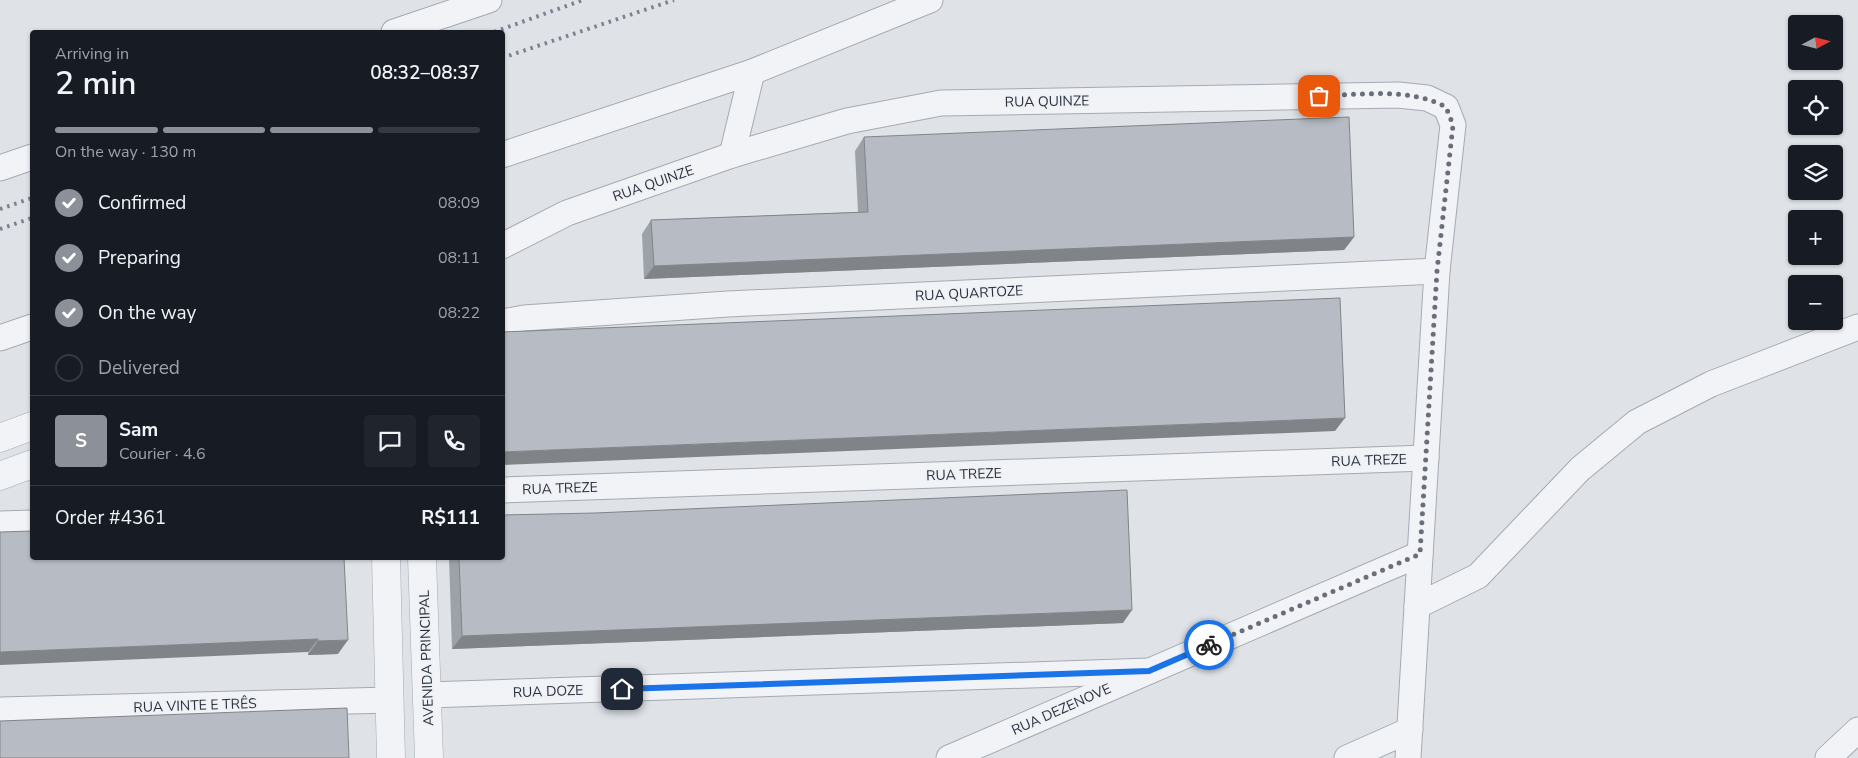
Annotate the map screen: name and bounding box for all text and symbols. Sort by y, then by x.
north arrow [1788,15,1842,70]
map controls [1788,15,1843,330]
text: Arriving in [55,43,129,65]
text: 08:32–08:37 [370,60,480,86]
text: 2 min [55,62,137,105]
pin [1298,75,1340,117]
button: locate [1788,80,1843,135]
icon: bag [1305,82,1333,110]
street label: RUA QUINZE [1005,91,1089,112]
text: On the way · 130 m [55,141,196,163]
button: layers [1788,145,1843,200]
street label: RUA QUINZE [610,161,696,206]
icon: check [55,189,83,217]
text: Confirmed [98,190,186,216]
text: 08:09 [438,192,480,214]
button: + [1788,210,1843,265]
icon: check [55,244,83,272]
text: Preparing [98,245,181,271]
text: 08:11 [438,247,480,269]
button: − [1788,275,1843,330]
street label: RUA QUARTOZE [915,281,1024,306]
icon: check [55,299,83,327]
text: On the way [98,300,196,326]
text: 08:22 [438,302,480,324]
text: Delivered [98,355,180,381]
button: chat [364,415,416,467]
button: phone [428,415,480,467]
text: Sam [119,417,158,443]
text: S [75,428,87,454]
text: Courier · 4.6 [119,443,205,465]
street label: RUA TREZE [1331,450,1407,471]
street label: RUA TREZE [926,464,1002,485]
street label: RUA TREZE [522,478,598,499]
text: Order #4361 [55,505,166,531]
text: R$111 [421,505,480,531]
street label: AVENIDA PRINCIPAL [415,589,438,726]
courier [1184,620,1234,670]
icon: bike [1195,631,1223,659]
pin [601,668,643,710]
icon: home [608,675,636,703]
street label: RUA DEZENOVE [1008,679,1114,740]
street label: RUA DOZE [512,681,584,702]
street label: RUA VINTE E TRÊS [133,694,257,717]

